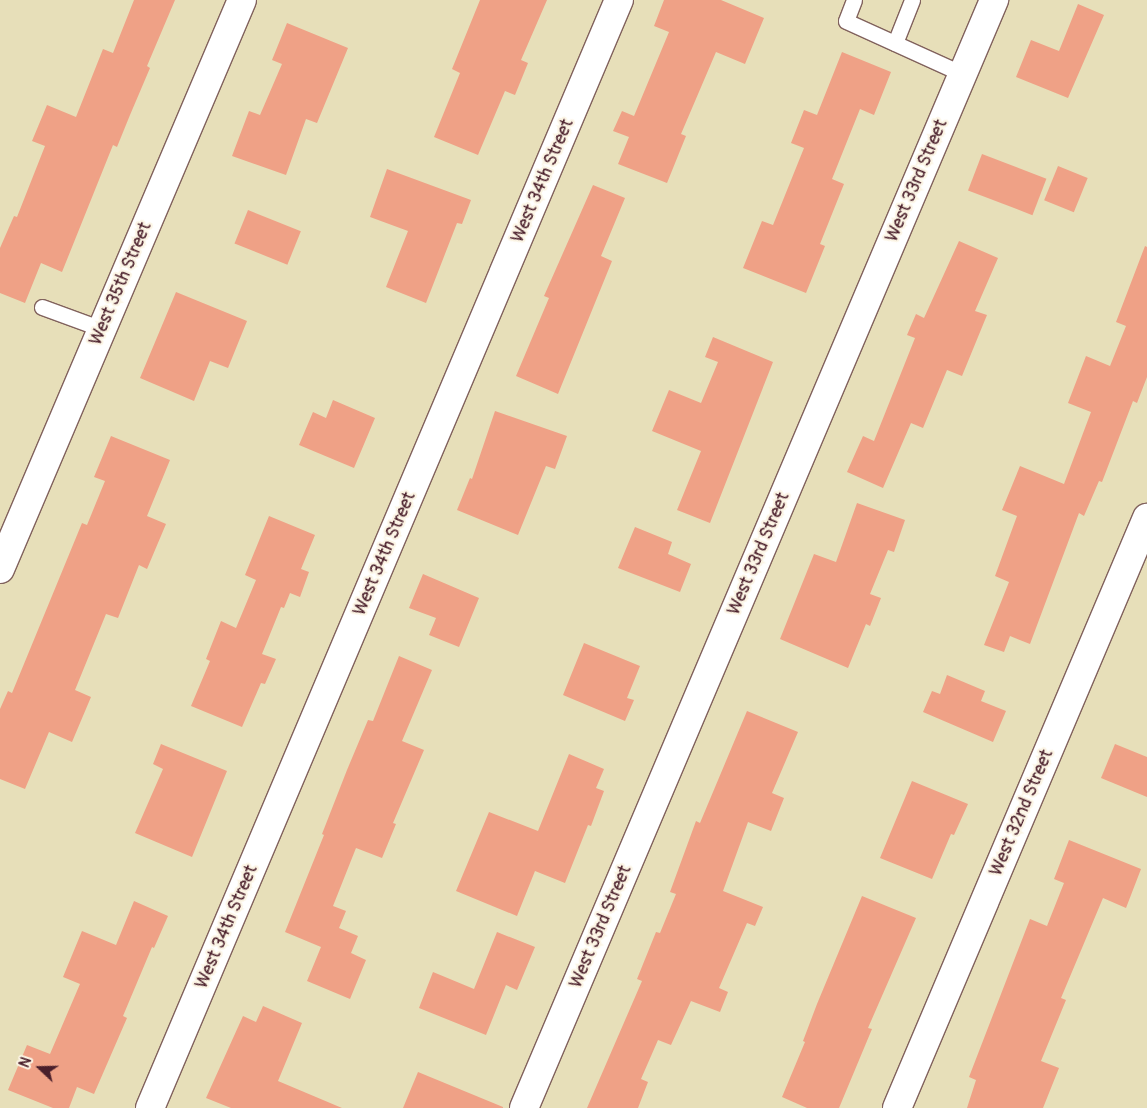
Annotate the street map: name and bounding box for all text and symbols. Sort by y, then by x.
street label: West 34th Street [507,116,579,246]
street label: West 33rd Street [881,116,953,246]
street label: West 35th Street [85,219,157,349]
street label: West 34th Street [349,489,421,619]
street label: West 33rd Street [723,489,795,619]
street label: West 32nd Street [986,747,1058,879]
street label: West 34th Street [191,862,263,992]
street label: West 33rd Street [565,862,637,992]
north arrow [15,1043,65,1093]
text: N [16,1055,35,1070]

